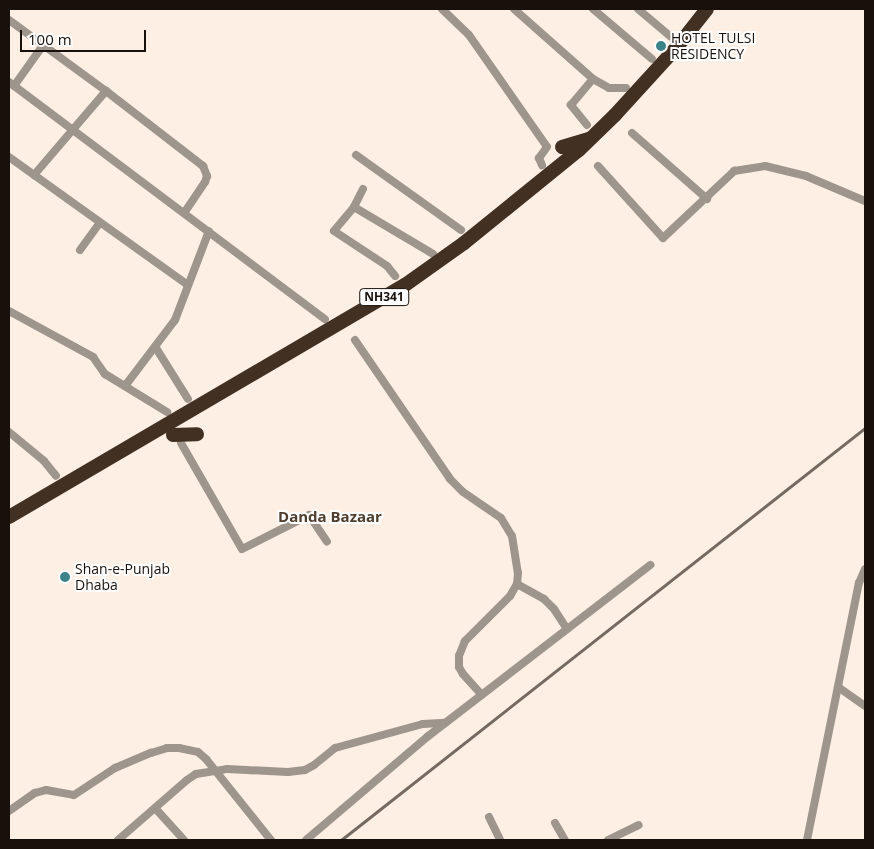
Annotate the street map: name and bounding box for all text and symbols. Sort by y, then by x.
scale bar [22,20,149,52]
text: 100 m [28,29,72,49]
place label: HOTEL TULSI RESIDENCY [671,30,755,62]
marker: HOTEL TULSI RESIDENCY [655,40,667,52]
road number: NH341 [359,288,409,306]
district label: Danda Bazaar [278,508,382,526]
place label: Shan-e-Punjab Dhaba [75,561,170,594]
marker: Shan-e-Punjab Dhaba [59,571,71,583]

